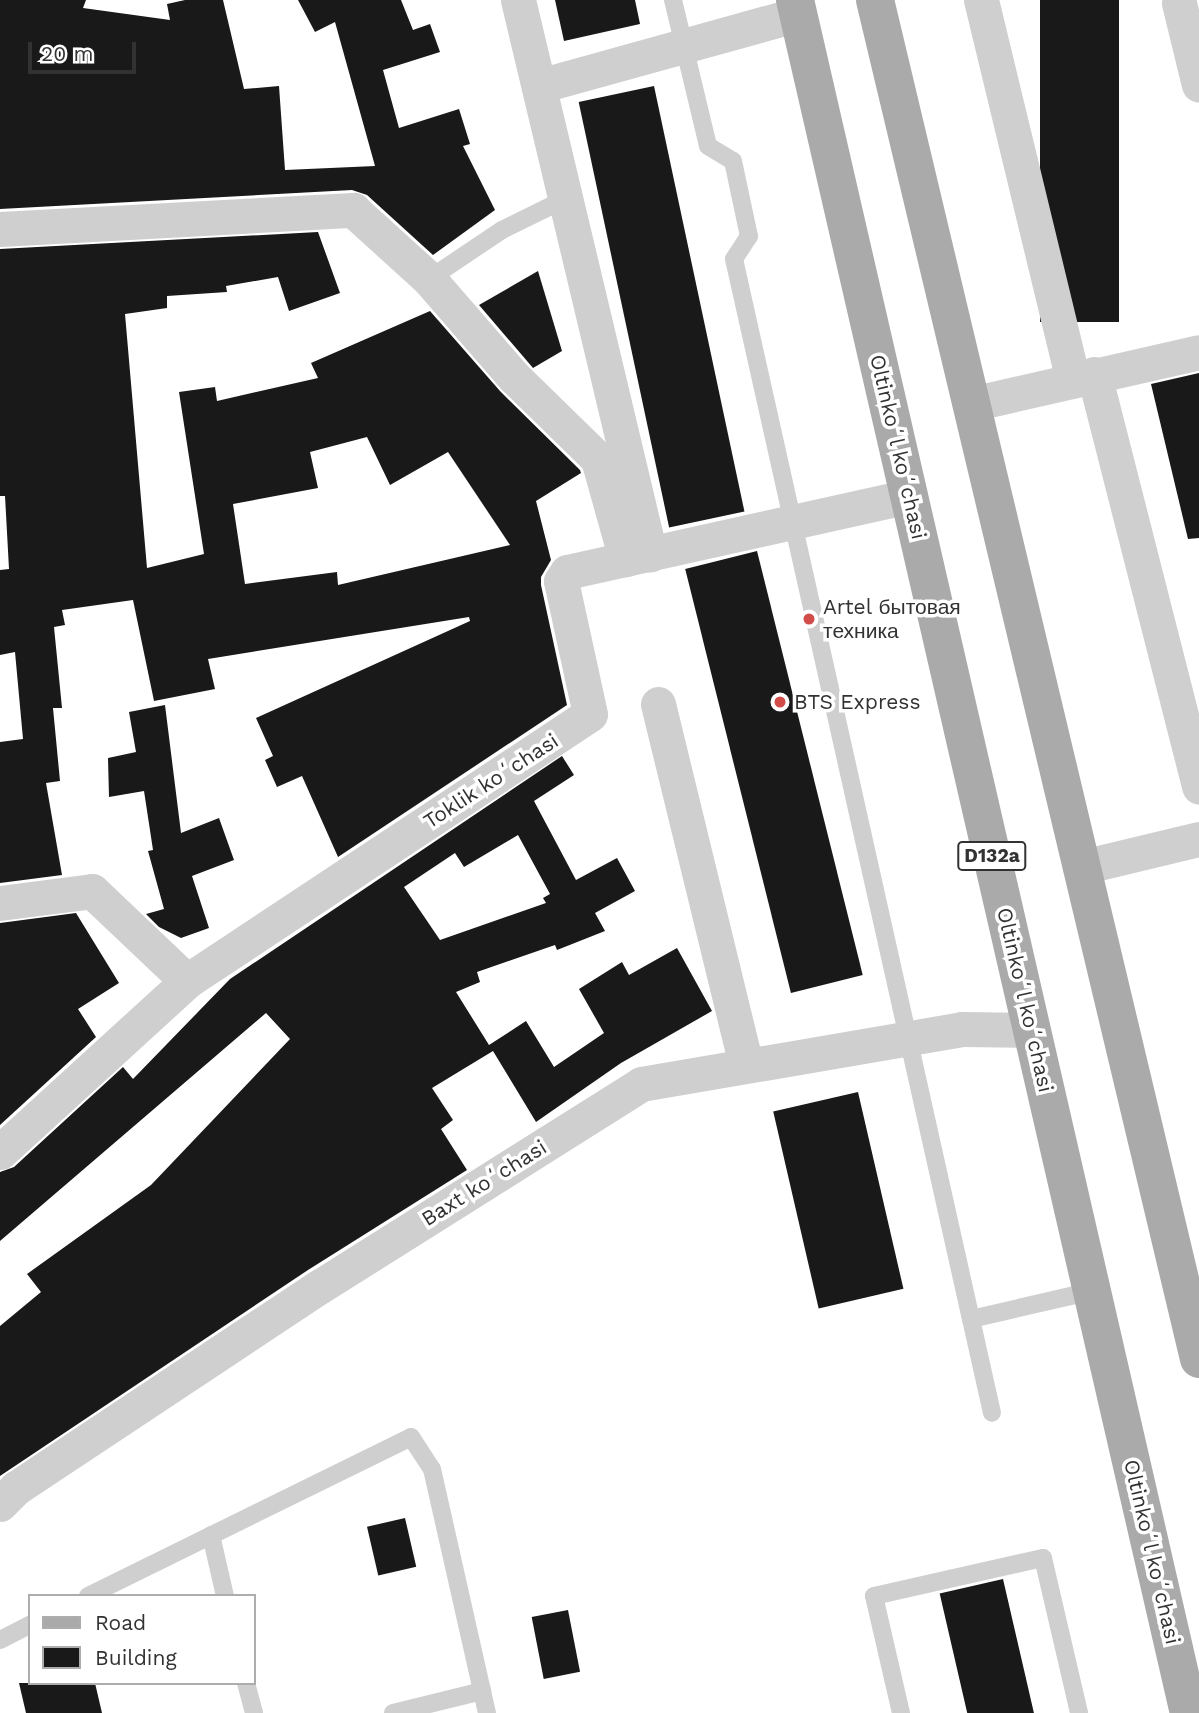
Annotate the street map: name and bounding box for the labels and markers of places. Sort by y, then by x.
place label: Artel бытовая техника [823,594,961,644]
marker: Artel бытовая техника [801,611,817,627]
place label: BTS Express [794,689,920,715]
marker: BTS Express [772,694,788,710]

